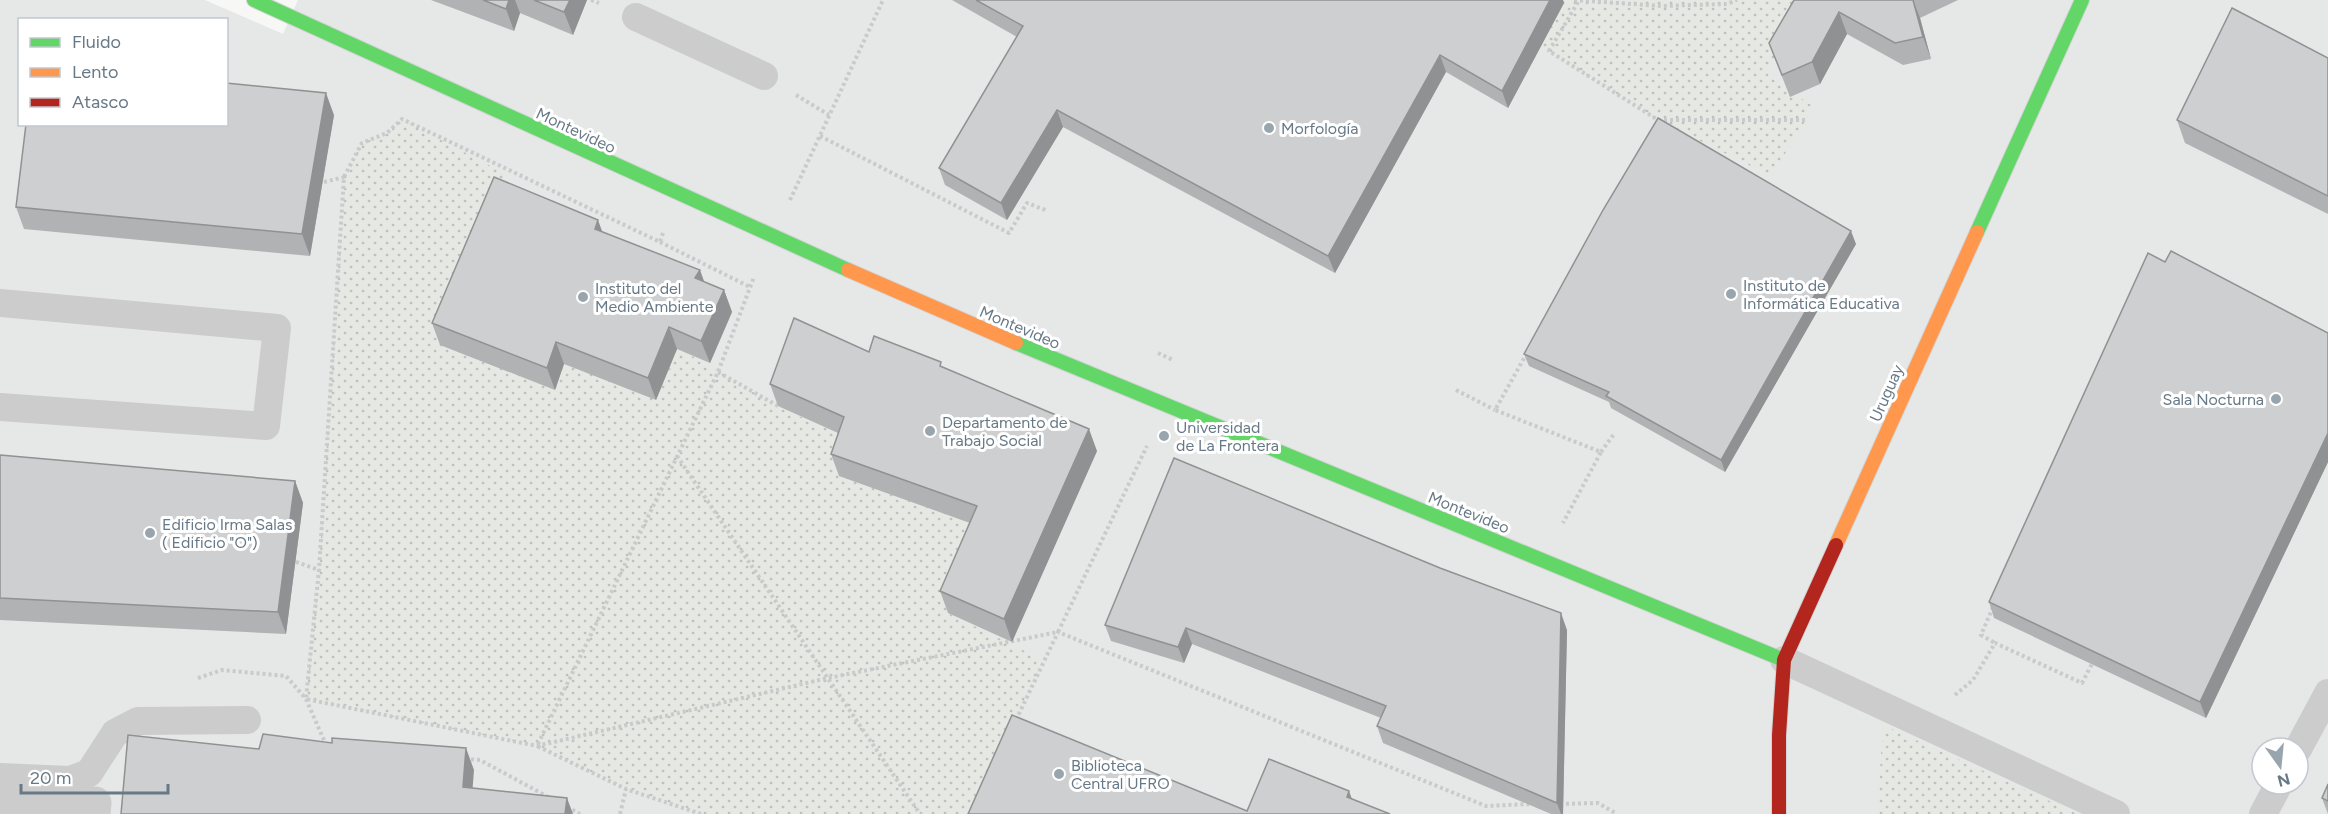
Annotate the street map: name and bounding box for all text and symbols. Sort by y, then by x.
legend [18,18,228,126]
text: Fluido [72,31,121,53]
text: Lento [72,61,118,83]
text: Atasco [72,91,129,113]
street label: Montevideo [533,104,619,157]
place label: Morfología [1281,119,1358,138]
marker: Morfología [1262,121,1276,135]
place label: Instituto de Informática Educativa [1743,276,1900,313]
place label: Instituto del Medio Ambiente [595,279,714,316]
marker: Instituto de Informática Educativa [1724,287,1738,301]
marker: Instituto del Medio Ambiente [576,290,590,304]
street label: Montevideo [977,302,1063,353]
street label: Uruguay [1865,361,1908,425]
place label: Sala Nocturna [2163,390,2264,409]
marker: Sala Nocturna [2269,392,2283,406]
place label: Departamento de Trabajo Social [942,413,1068,450]
place label: Universidad de La Frontera [1176,418,1279,455]
marker: Departamento de Trabajo Social [923,424,937,438]
marker: Universidad de La Frontera [1157,429,1171,443]
street label: Montevideo [1426,488,1512,537]
place label: Edificio Irma Salas ( Edificio "O") [162,515,292,552]
marker: Edificio Irma Salas ( Edificio "O") [143,526,157,540]
north arrow [2250,736,2310,796]
place label: Biblioteca Central UFRO [1071,756,1170,793]
scale bar [21,757,168,795]
text: 20 m [30,767,71,789]
marker: Biblioteca Central UFRO [1052,767,1066,781]
text: N [2275,769,2292,791]

